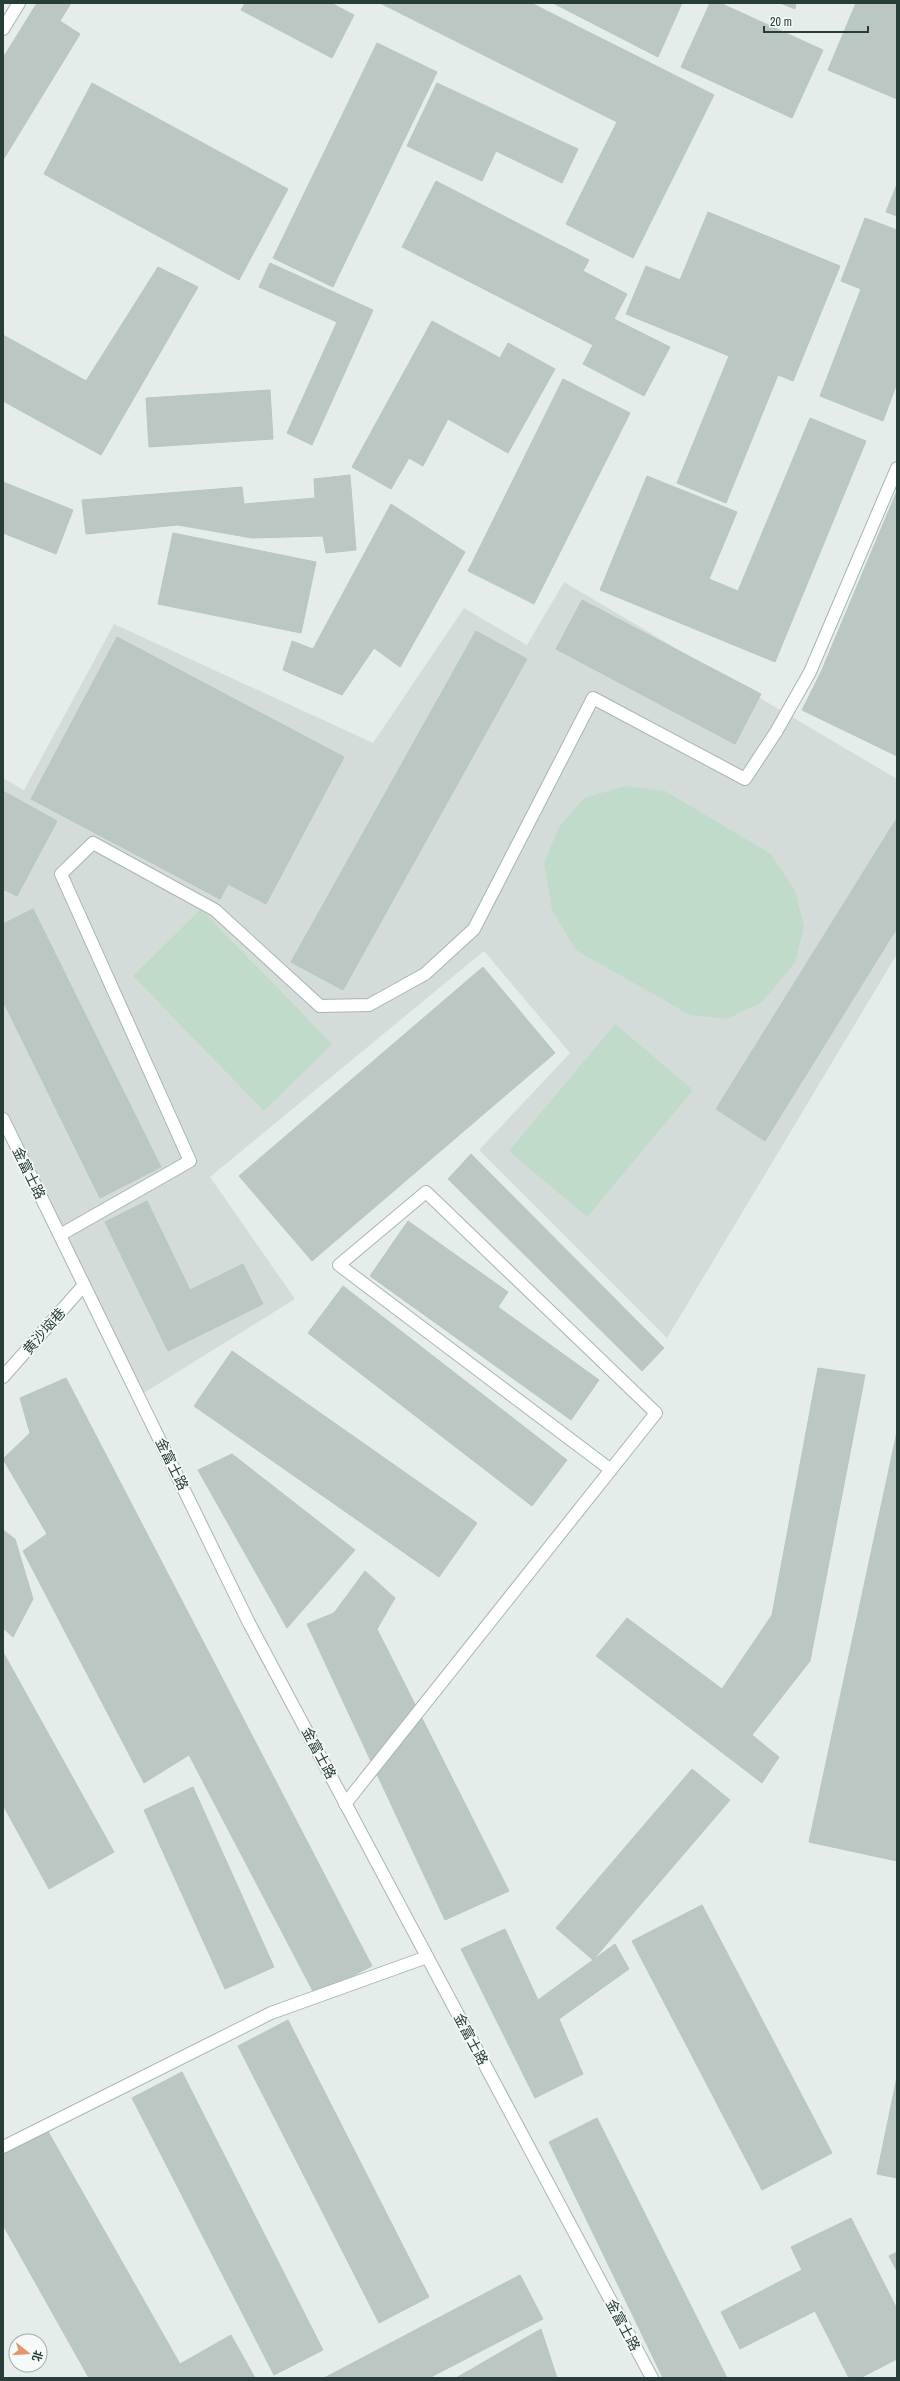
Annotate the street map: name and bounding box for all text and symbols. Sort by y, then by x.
scale bar [764,8,868,34]
text: 20 m [770,14,792,30]
street label: 金富士路 [9,1144,49,1202]
street label: 黄沙垴巷 [19,1304,69,1358]
street label: 金富士路 [152,1435,192,1493]
street label: 金富士路 [298,1724,340,1782]
street label: 金富士路 [450,2010,492,2068]
street label: 金富士路 [602,2296,644,2354]
north arrow [8,2333,48,2373]
text: 北 [29,2349,46,2363]

